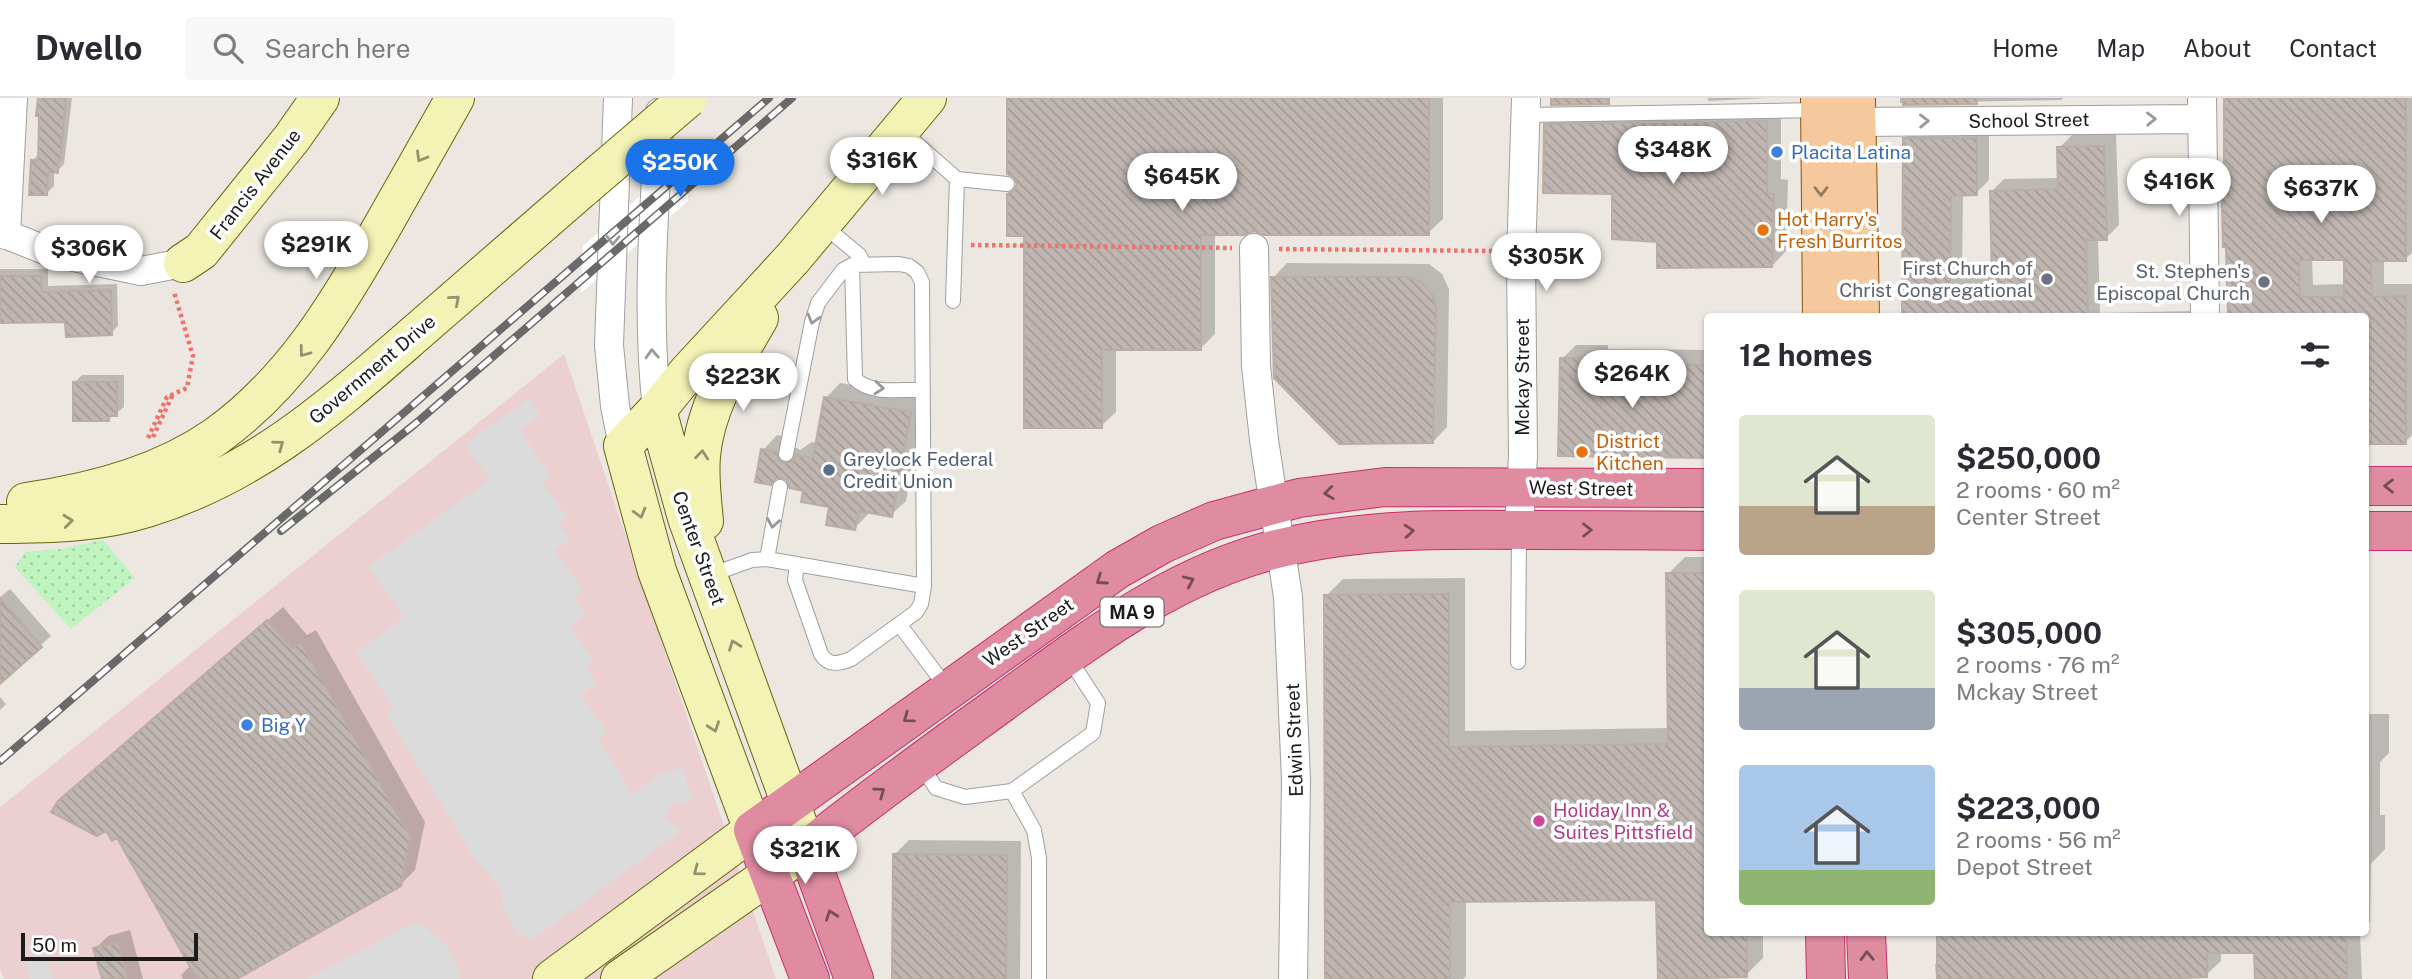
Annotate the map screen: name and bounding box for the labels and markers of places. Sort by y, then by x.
pin: $348K [1624,126,1722,186]
pin: $316K [833,138,931,197]
pin: $250K [631,140,729,199]
place label: Placita Latina [1791,141,1911,163]
marker: Placita Latina [1769,144,1785,160]
pin: $645K [1133,153,1231,213]
pin: $416K [2130,158,2228,218]
pin: $637K [2272,166,2370,225]
place label: Hot Harry's Fresh Burritos [1777,208,1902,252]
pin: $291K [267,222,365,281]
marker: Hot Harry's Fresh Burritos [1755,222,1771,238]
pin: $306K [40,226,138,285]
pin: $305K [1497,234,1595,293]
place label: First Church of Christ Congregational [1839,257,2033,301]
place label: St. Stephen's Episcopal Church [2096,260,2250,304]
marker: First Church of Christ Congregational [2039,271,2055,287]
marker: St. Stephen's Episcopal Church [2256,274,2272,290]
pin: $264K [1583,350,1681,410]
pin: $223K [694,354,792,413]
place label: District Kitchen [1596,430,1664,474]
marker: District Kitchen [1574,444,1590,460]
place label: Greylock Federal Credit Union [843,448,994,492]
marker: Greylock Federal Credit Union [821,462,837,478]
place label: Big Y [261,714,307,736]
marker: Big Y [239,717,255,733]
place label: Holiday Inn & Suites Pittsfield [1553,799,1693,843]
marker: Holiday Inn & Suites Pittsfield [1531,813,1547,829]
pin: $321K [756,826,854,886]

